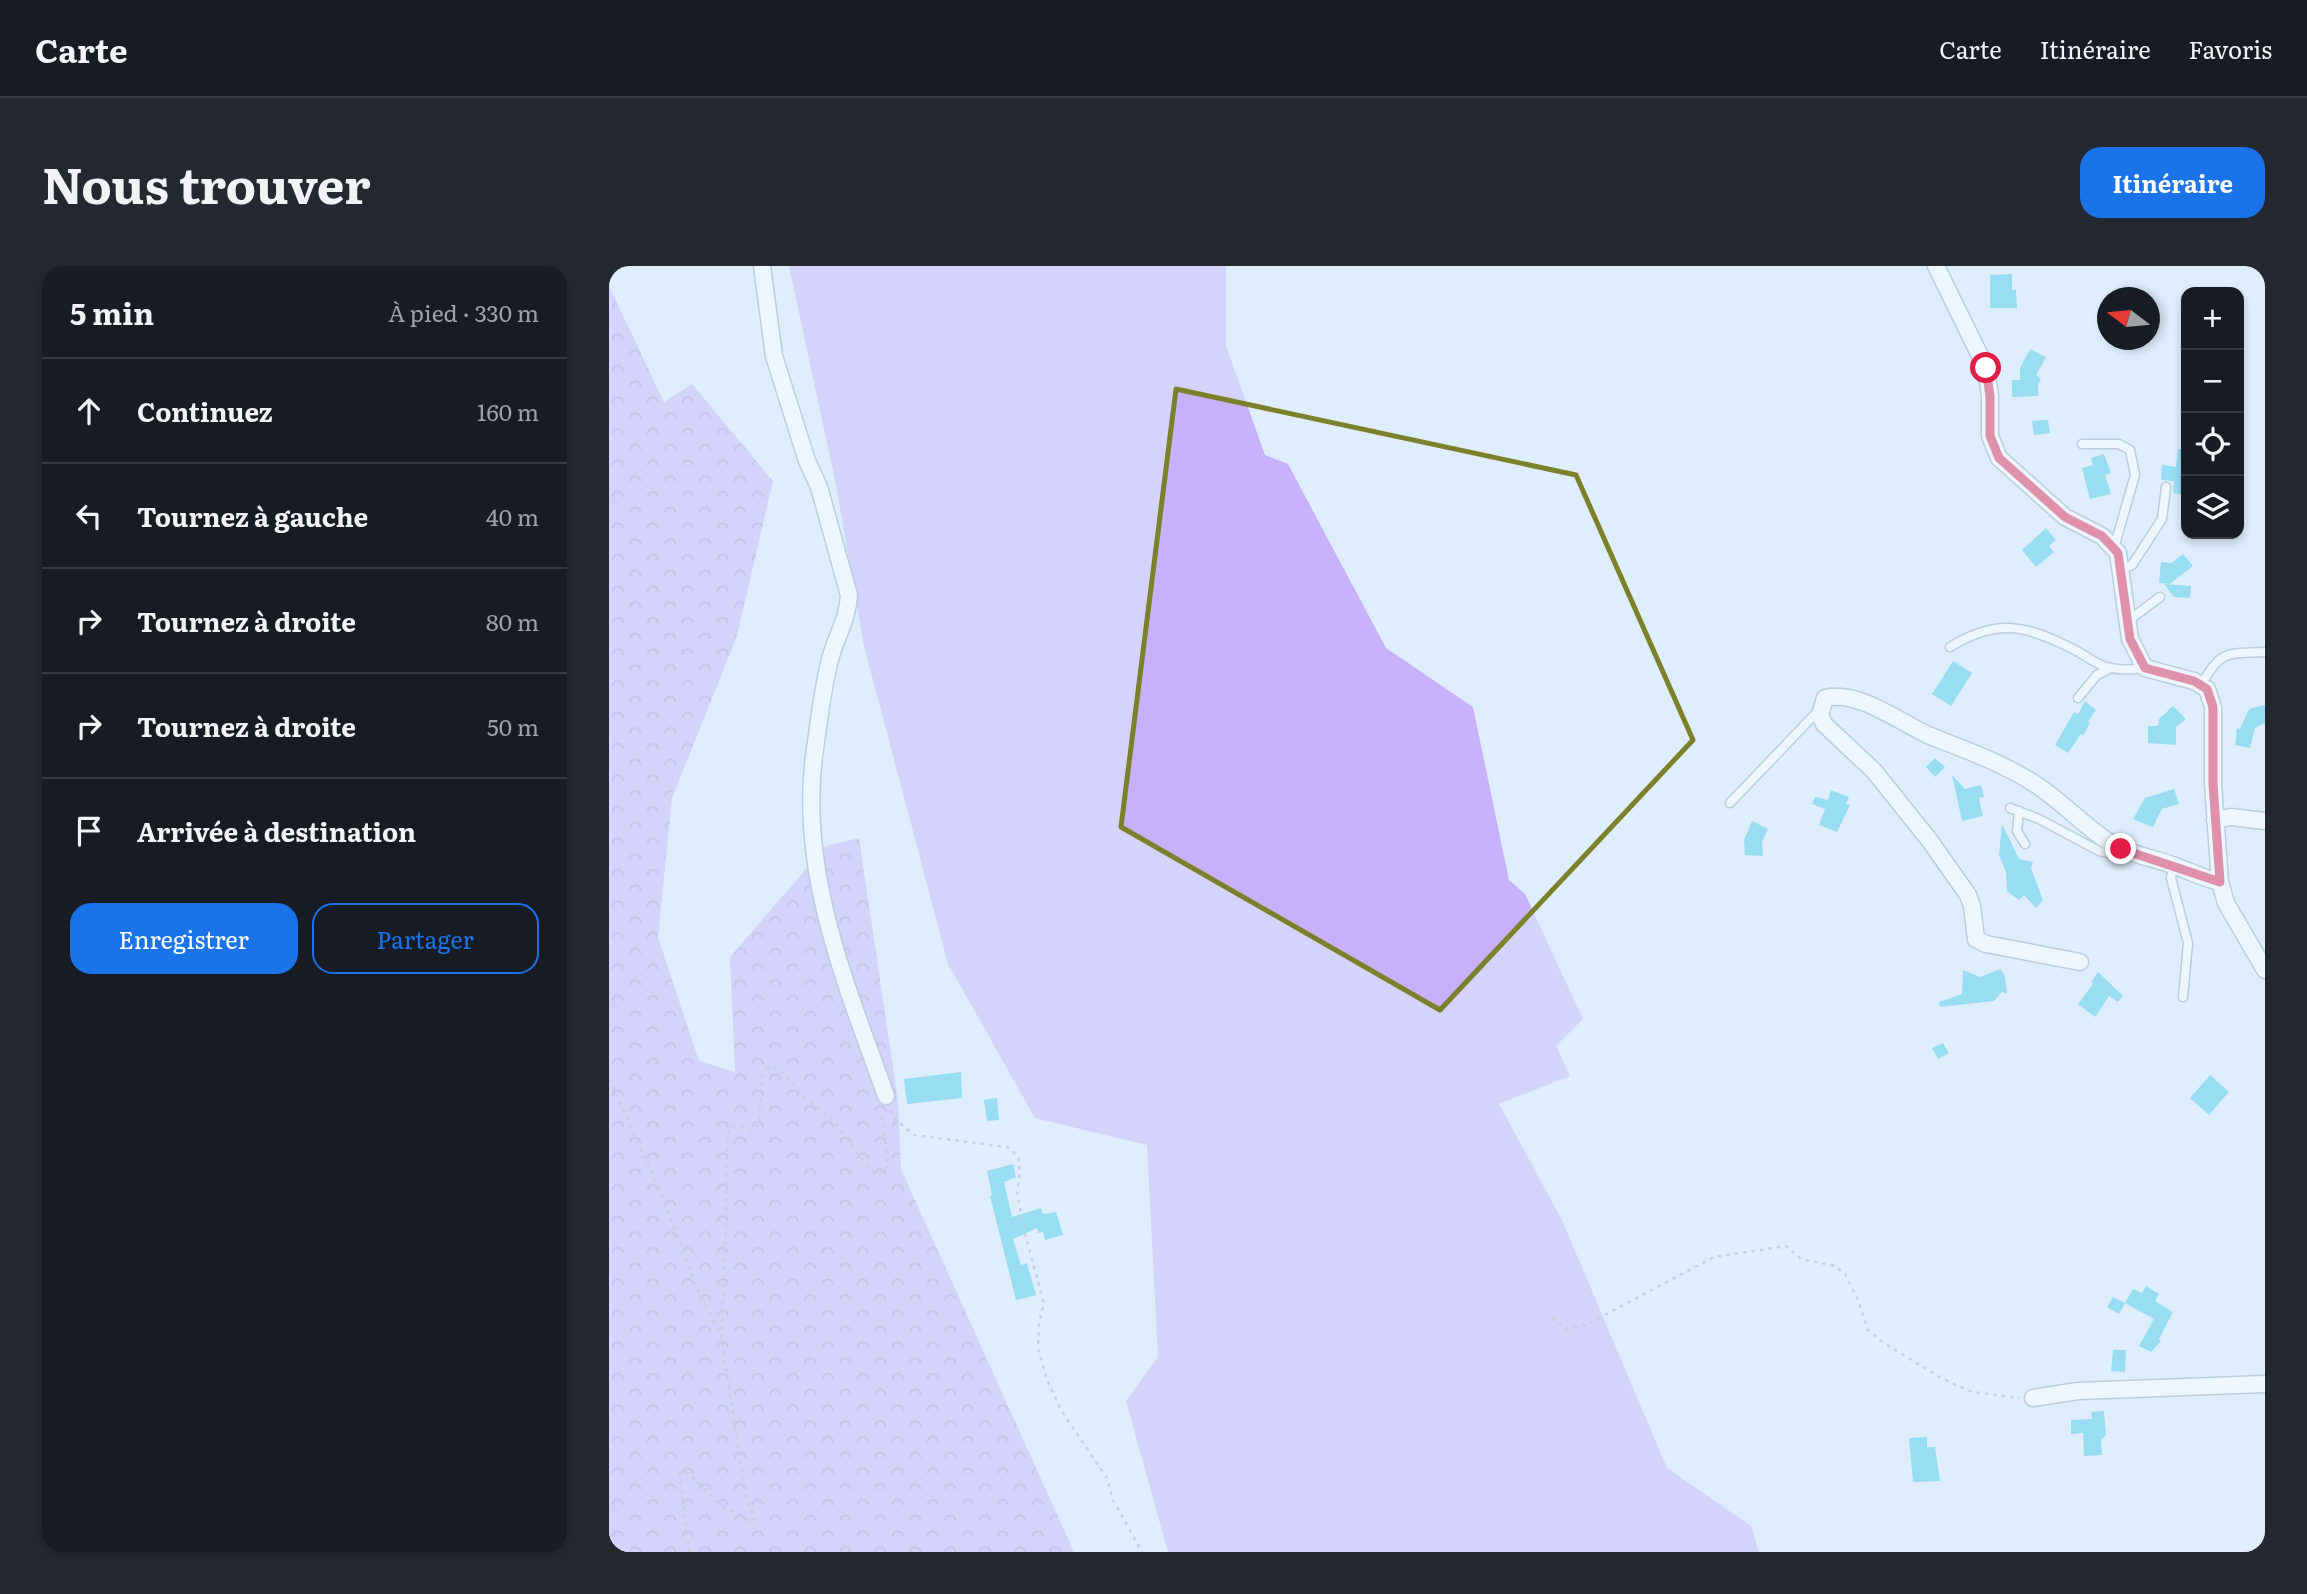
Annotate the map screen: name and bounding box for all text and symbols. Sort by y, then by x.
text: Carte [35,24,128,73]
text: Carte [1939,31,2002,66]
text: Itinéraire [2040,31,2151,66]
text: Favoris [2189,31,2272,66]
text: Nous trouver [42,146,371,219]
button: Itinéraire [2080,147,2265,218]
north arrow [2097,287,2160,350]
map controls [2181,287,2244,539]
button: + [2181,287,2244,350]
text: 5 min [70,290,154,334]
text: À pied · 330 m [388,295,539,329]
button: − [2181,350,2244,413]
route start [1970,352,2001,383]
text: Continuez [137,391,273,430]
icon: ahead [70,392,108,430]
text: 160 m [477,394,539,428]
button: locate [2181,413,2244,476]
button: layers [2181,476,2244,539]
text: Tournez à gauche [137,496,368,535]
icon: left [70,497,108,535]
text: 40 m [486,499,539,533]
text: Tournez à droite [137,601,356,640]
icon: right [70,602,108,640]
text: 80 m [486,604,539,638]
text: Tournez à droite [137,706,356,745]
icon: right [70,707,108,745]
text: 50 m [487,709,539,743]
text: Arrivée à destination [137,811,416,850]
icon: arrive [70,812,108,850]
route end [2105,833,2136,864]
button: Enregistrer [70,903,298,974]
button: Partager [312,903,539,974]

